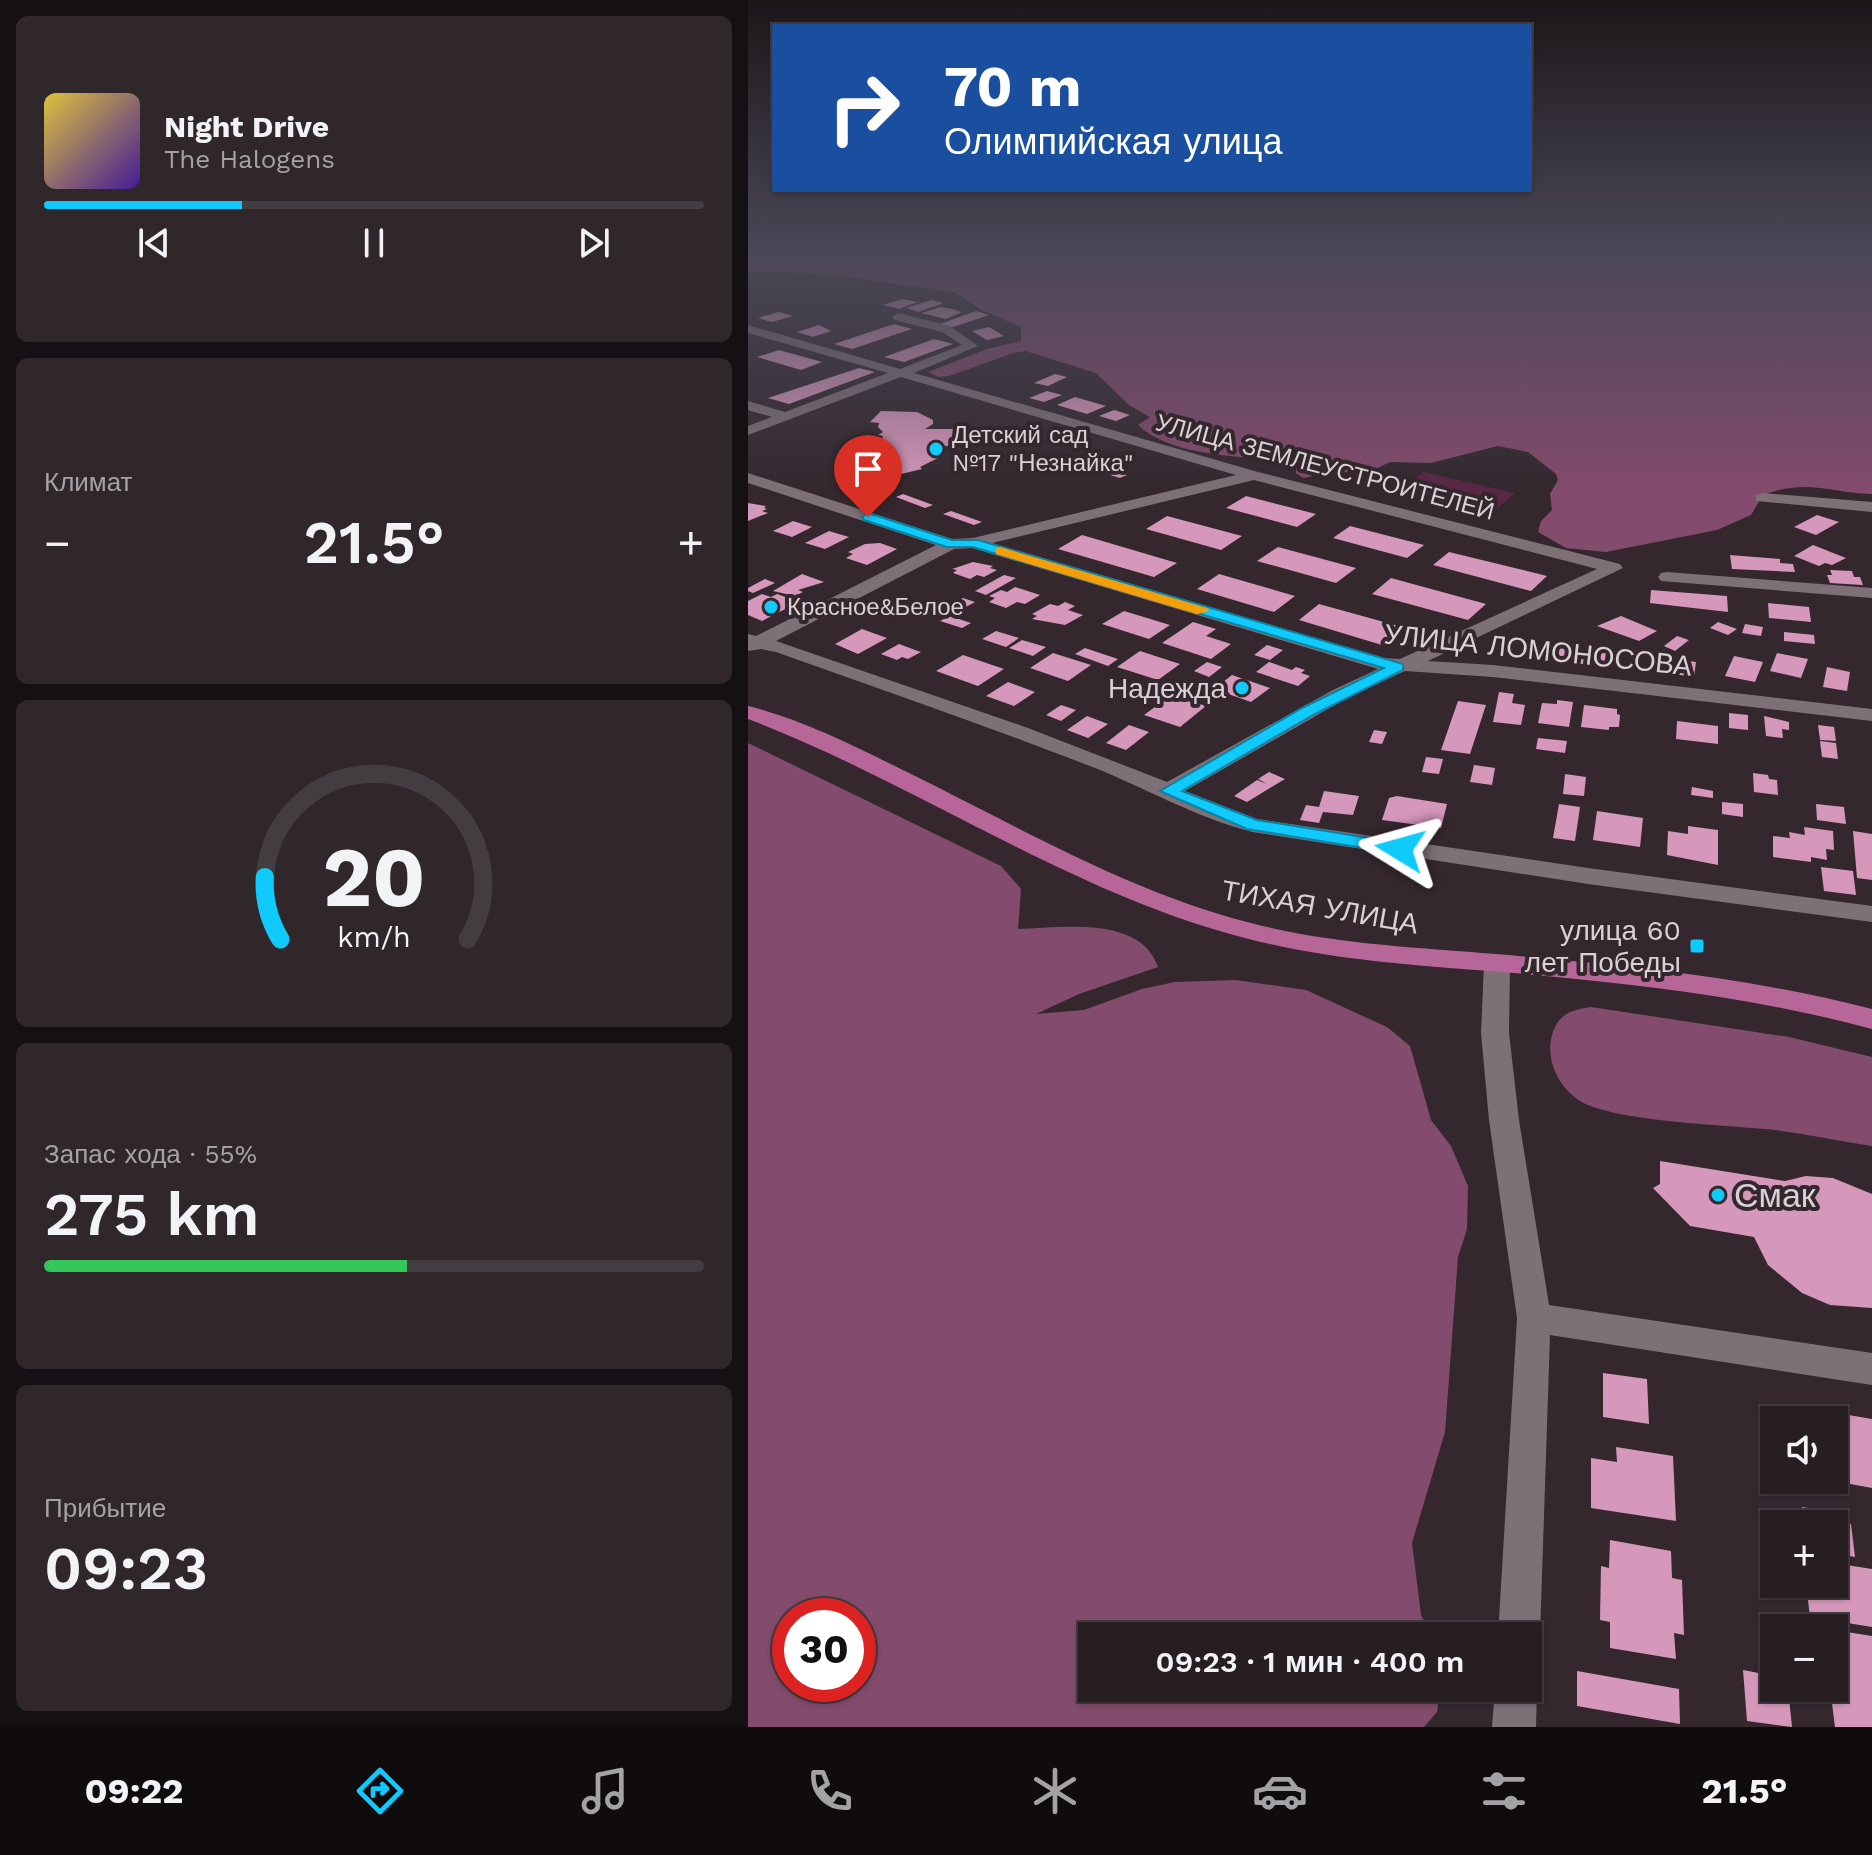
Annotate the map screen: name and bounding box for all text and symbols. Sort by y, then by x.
text: 70 m [944,54,1081,120]
icon: right [812,56,916,160]
text: Night Drive [164,109,329,144]
text: Олимпийская улица [944,121,1282,163]
text: The Halogens [164,144,335,174]
icon: previous [132,221,176,265]
icon: pause [352,221,396,265]
icon: next [572,221,616,265]
street label: УЛИЦА ЗЕМЛЕУСТРОИТЕЛЕЙ [1153,408,1497,526]
place label: Детский сад №17 "Незнайка" [952,421,1133,477]
pin [834,435,902,517]
marker: Детский сад №17 "Незнайка" [927,440,945,458]
icon: arrive [846,447,890,491]
text: Климат [44,467,133,497]
text: 21.5° [303,507,445,578]
text: − [44,517,71,569]
text: + [677,517,704,569]
place label: Красное&Белое [787,593,964,621]
marker: Красное&Белое [762,598,780,616]
street label: УЛИЦА ЛОМОНОСОВА [1382,617,1694,683]
place label: Надежда [1108,672,1226,705]
marker: Надежда [1233,679,1251,697]
position arrow [1358,807,1442,891]
text: 20 [322,828,426,925]
street label: ТИХАЯ УЛИЦА [1219,873,1421,941]
place label: улица 60 лет Победы [1525,914,1681,979]
text: km/h [337,920,411,954]
marker: улица 60 лет Победы [1688,937,1706,955]
text: Запас хода · 55% [44,1139,257,1169]
place label: Смак [1734,1175,1817,1215]
text: 275 km [44,1179,259,1250]
marker: Смак [1709,1186,1727,1204]
map controls [1760,1406,1848,1702]
button: sound [1760,1406,1848,1494]
text: Прибытие [44,1493,166,1523]
button: + [1760,1510,1848,1598]
text: 09:23 [44,1533,208,1604]
speed limit sign: 30 [772,1598,876,1702]
button: − [1760,1614,1848,1702]
text: 09:23 · 1 мин · 400 m [1156,1644,1464,1679]
icon: directions [352,1763,408,1819]
icon: music [577,1763,633,1819]
icon: phone [802,1763,858,1819]
icon: climate [1027,1763,1083,1819]
icon: car [1252,1763,1308,1819]
icon: filters [1476,1763,1532,1819]
text: 09:22 [84,1770,184,1812]
text: 21.5° [1701,1770,1787,1812]

